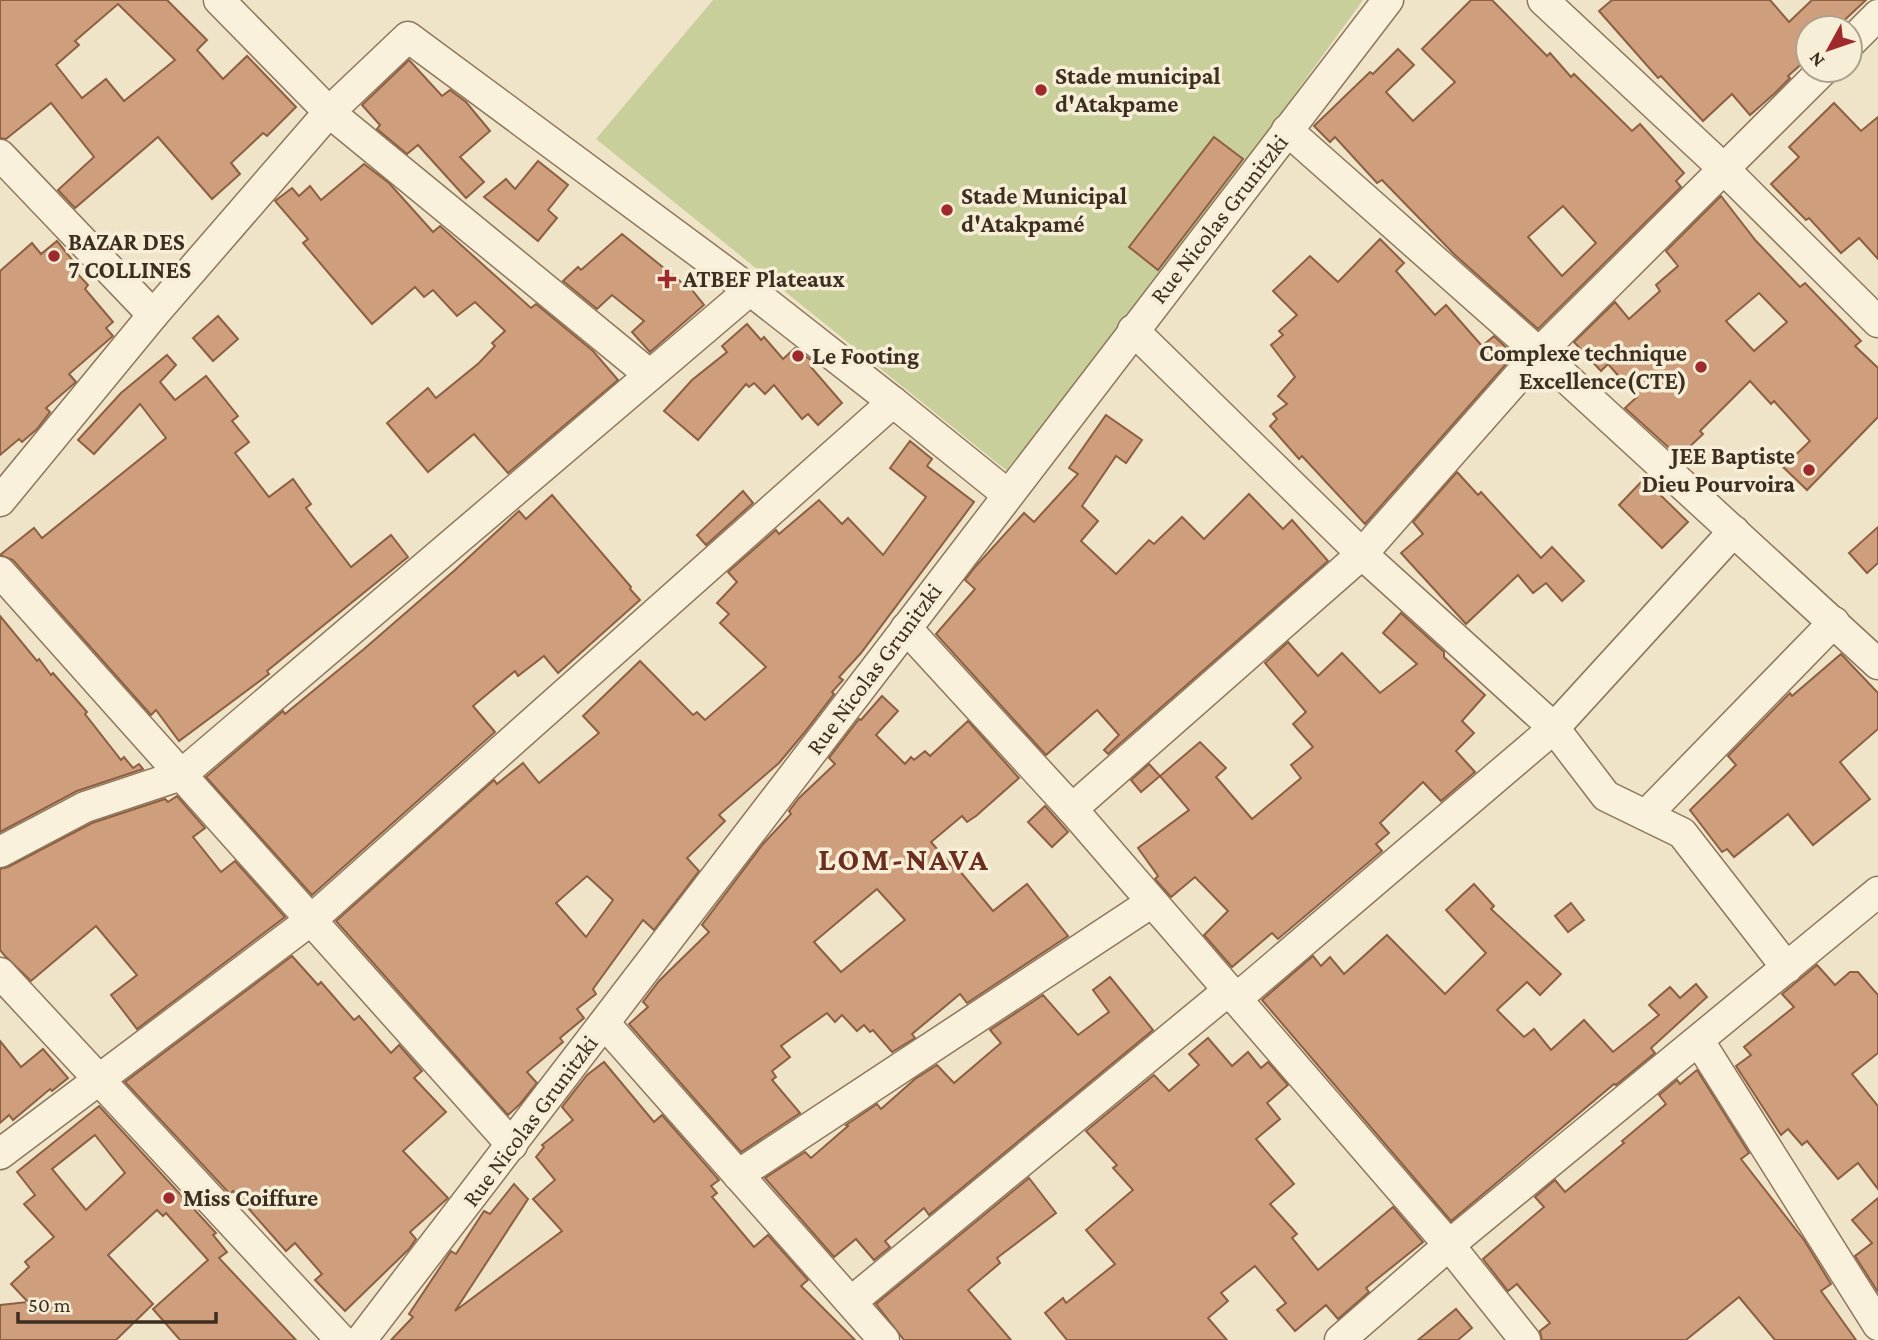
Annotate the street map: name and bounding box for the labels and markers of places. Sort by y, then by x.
place label: Stade municipal d'Atakpame [1055,62,1220,117]
marker: Stade municipal d'Atakpame [1033,82,1049,98]
place label: Stade Municipal d'Atakpamé [961,182,1127,237]
marker: Stade Municipal d'Atakpamé [939,202,955,218]
place label: BAZAR DES 7 COLLINES [68,228,191,283]
marker: BAZAR DES 7 COLLINES [46,248,62,264]
place label: ATBEF Plateaux [682,265,845,292]
marker: ATBEF Plateaux [657,269,677,289]
place label: Complexe technique Excellence(CTE) [1479,339,1687,395]
place label: Le Footing [812,342,919,369]
marker: Le Footing [790,348,806,364]
marker: Complexe technique Excellence(CTE) [1693,359,1709,375]
place label: JEE Baptiste Dieu Pourvoira [1642,442,1795,497]
marker: JEE Baptiste Dieu Pourvoira [1801,462,1817,478]
place label: Miss Coiffure [183,1184,318,1211]
marker: Miss Coiffure [161,1190,177,1206]

